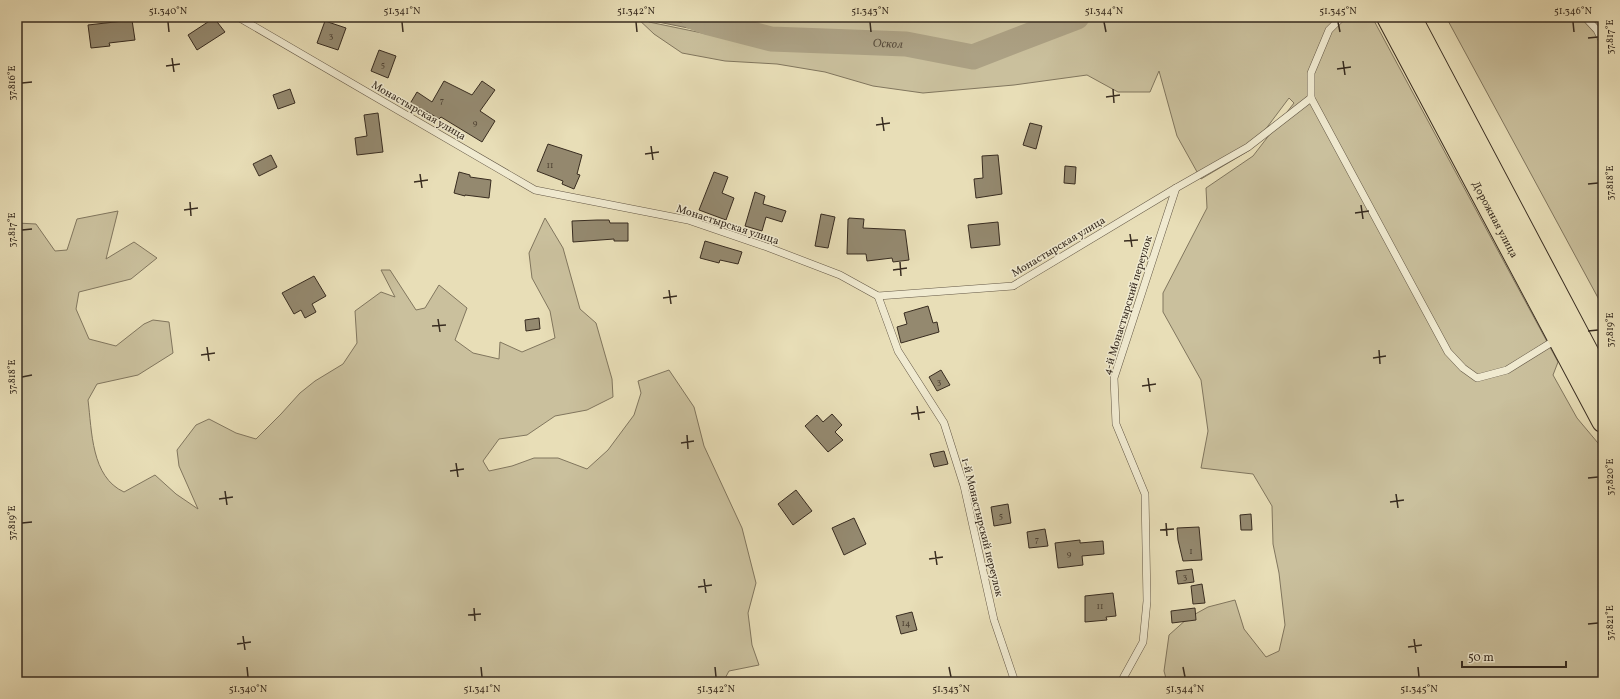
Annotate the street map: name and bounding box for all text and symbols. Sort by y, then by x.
text: 51.340°N [149,4,188,18]
text: 51.341°N [384,4,421,18]
text: 51.342°N [617,4,656,18]
text: 51.343°N [851,4,889,18]
text: 51.344°N [1085,4,1124,18]
text: 51.345°N [1319,4,1357,18]
text: 51.346°N [1554,4,1593,18]
text: 37.817°E [1603,20,1617,54]
house number: 3 [329,29,334,42]
water label: Оскол [872,36,903,53]
house number: 5 [381,58,385,71]
text: 37.816°E [5,65,19,101]
street label: Монастырская улица [368,78,469,145]
house number: 7 [440,94,444,107]
house number: 9 [473,117,478,130]
house number: 11 [547,159,553,172]
text: 37.818°E [1603,165,1617,201]
street label: Дорожная улица [1468,179,1521,261]
street label: Монастырская улица [674,202,781,249]
text: 37.817°E [5,213,19,247]
street label: Монастырская улица [1009,213,1109,281]
street label: 4-й Монастырский переулок [1100,234,1157,377]
text: 37.819°E [1603,312,1617,348]
text: 37.818°E [5,359,19,395]
house number: 3 [937,375,942,388]
street label: 1-й Монастырский переулок [957,456,1006,599]
text: 37.820°E [1603,458,1617,496]
text: 37.819°E [5,505,19,541]
house number: 5 [999,509,1003,522]
house number: 7 [1035,533,1039,546]
house number: 1 [1189,545,1193,558]
house number: 9 [1067,548,1072,561]
house number: 3 [1183,570,1188,583]
house number: 11 [1097,600,1103,613]
text: 37.821°E [1603,605,1617,641]
house number: 14 [902,617,910,630]
scale bar [1462,643,1566,669]
text: 50 m [1468,650,1494,666]
text: 51.340°N [229,682,268,696]
text: 51.341°N [464,682,501,696]
text: 51.342°N [697,682,736,696]
text: 51.343°N [932,682,970,696]
text: 51.344°N [1166,682,1205,696]
text: 51.345°N [1400,682,1438,696]

